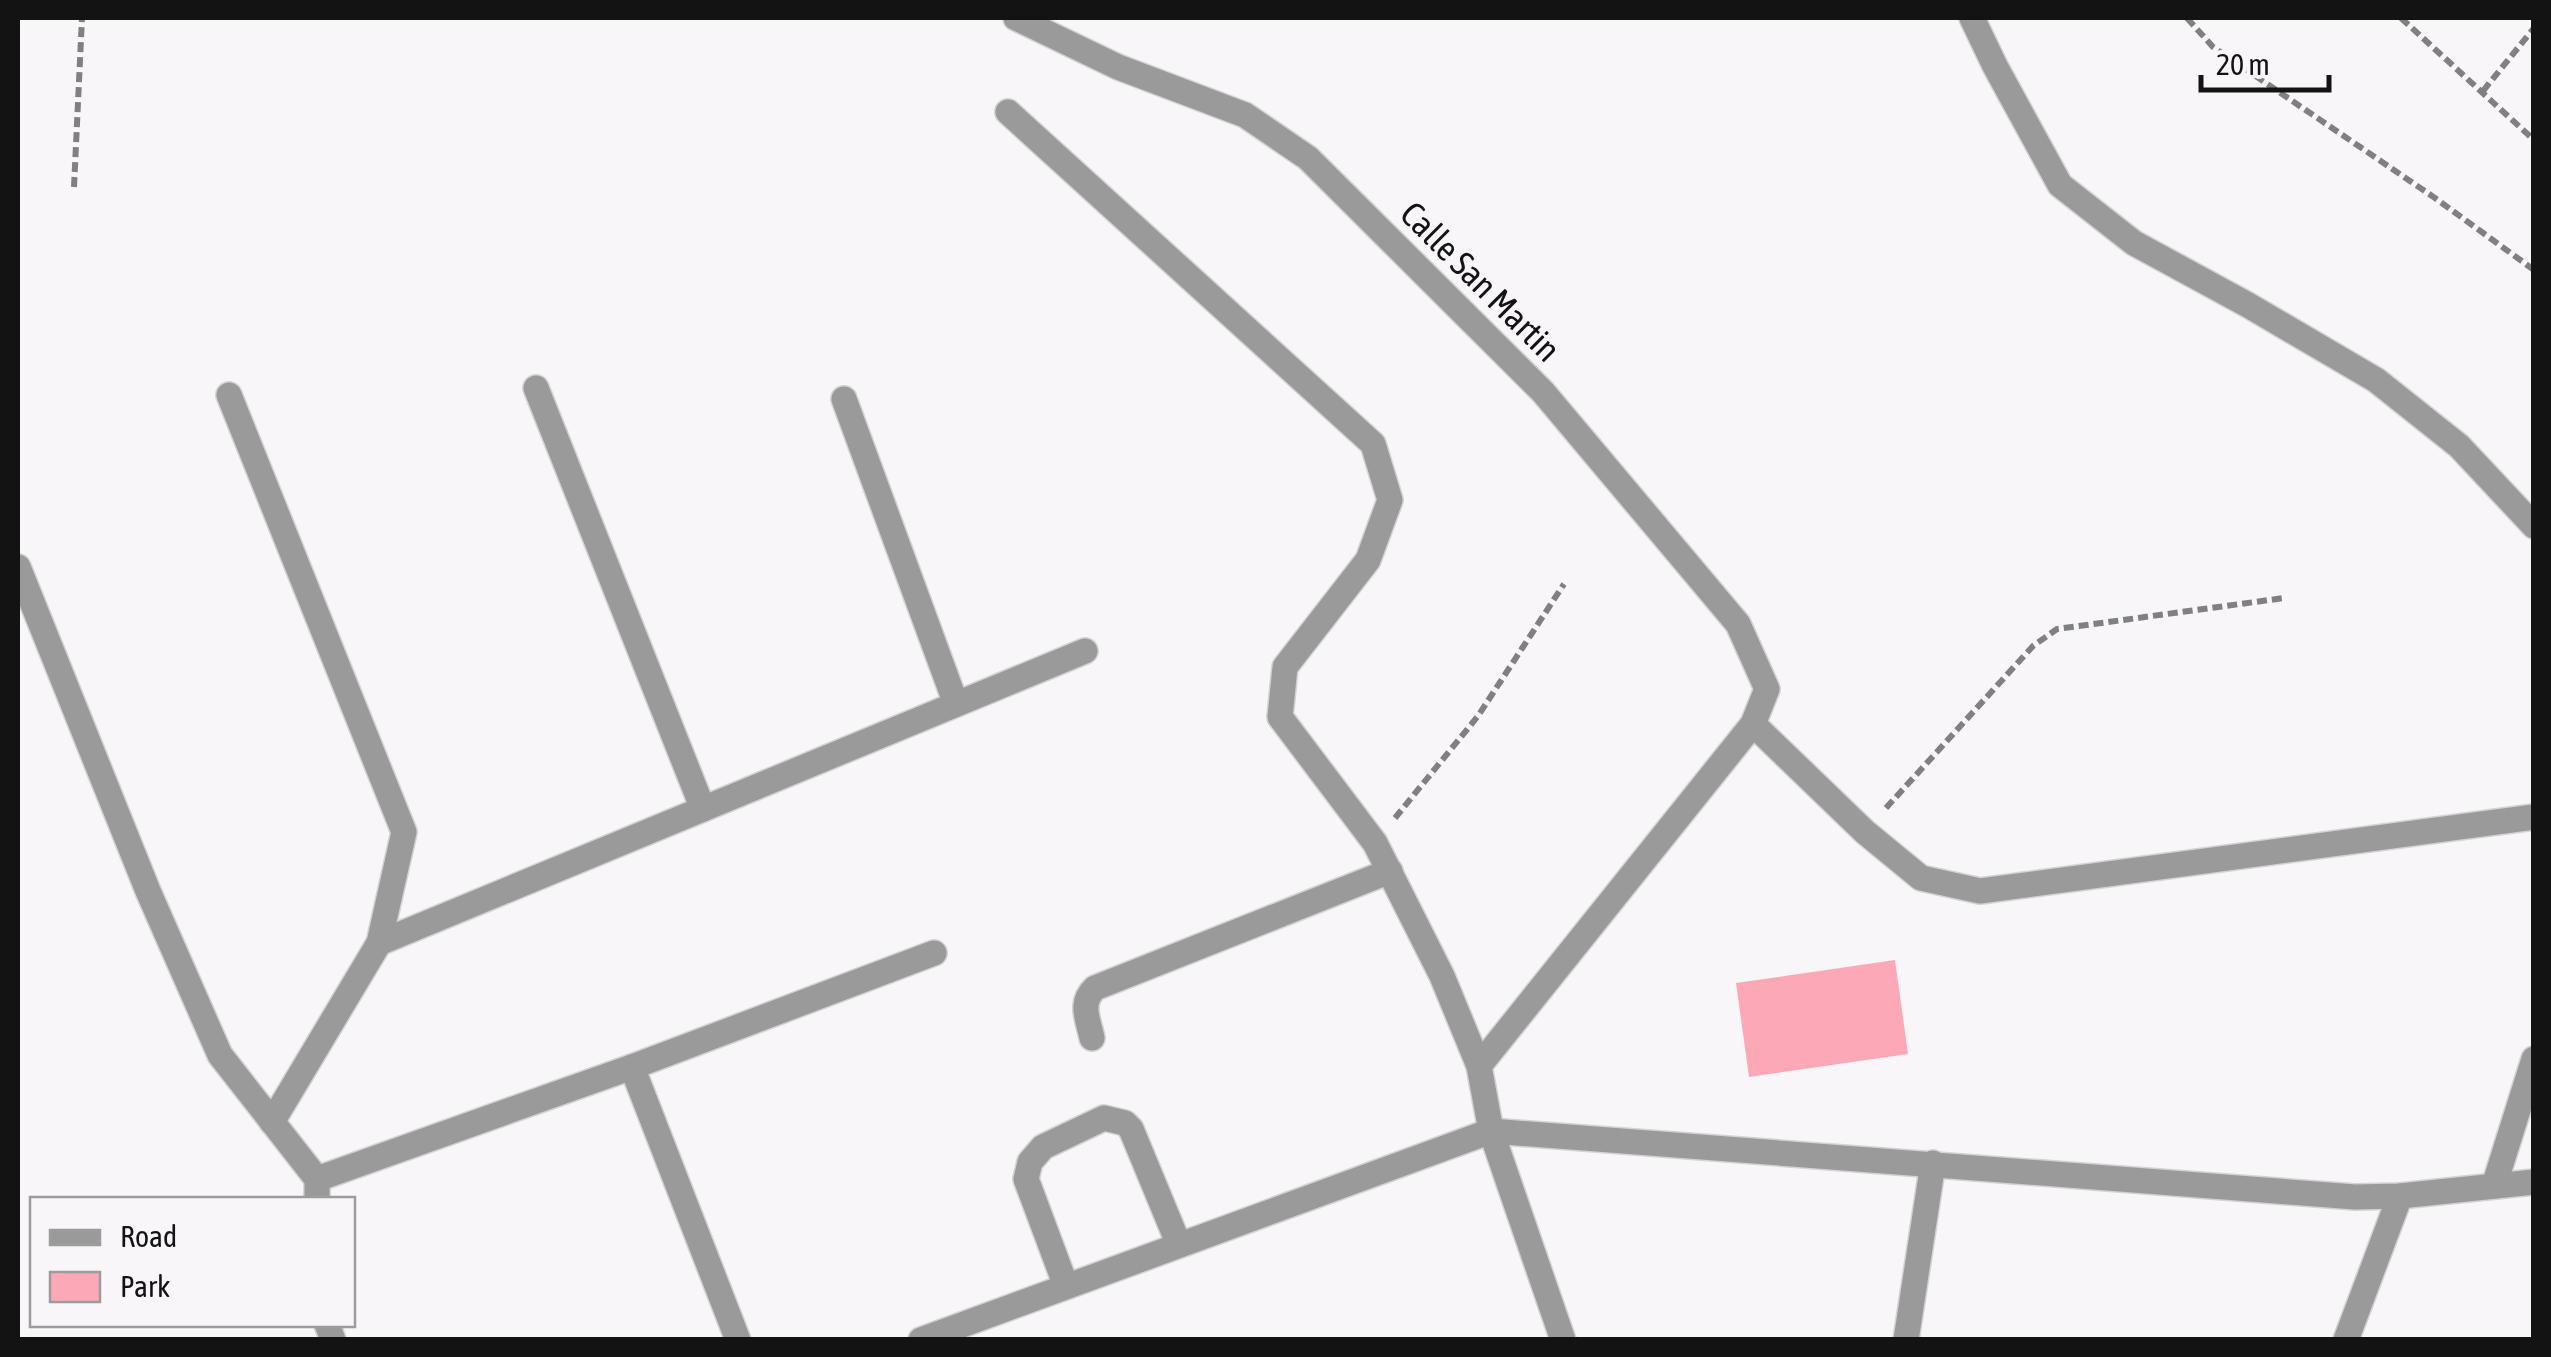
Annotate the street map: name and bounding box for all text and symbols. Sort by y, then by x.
scale bar [2201,30,2328,92]
text: 20 m [2216,47,2270,81]
street label: Calle San Martin [1393,193,1569,369]
legend [30,1197,355,1327]
text: Road [120,1219,177,1253]
text: Park [120,1269,170,1303]

